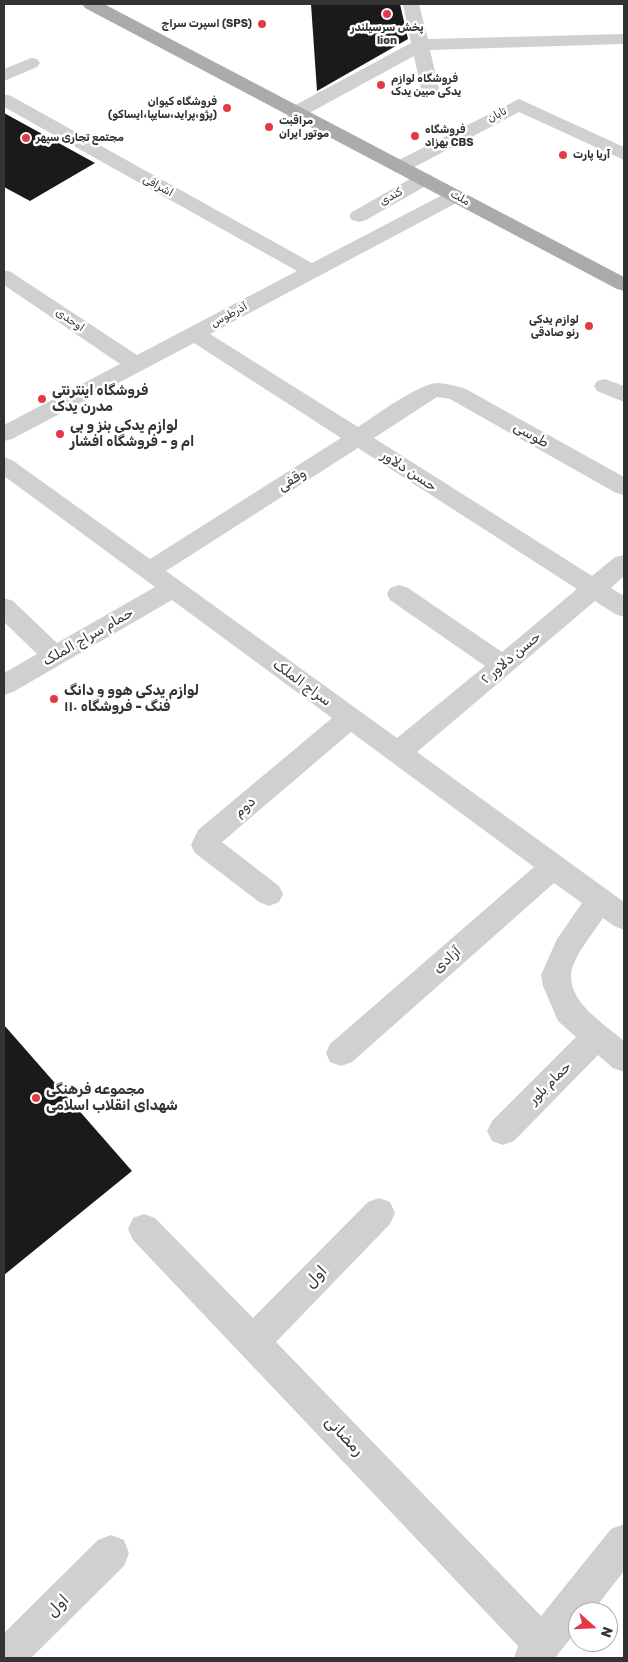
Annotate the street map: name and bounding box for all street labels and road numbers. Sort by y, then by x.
street label: تابان [485,105,509,125]
street label: اشراقی [141,172,175,200]
street label: کندی [377,185,405,209]
street label: ملت [448,187,472,209]
street label: آذرطوس [208,300,250,330]
street label: اوحدی [53,306,87,334]
street label: طوسی [510,418,552,452]
street label: حسن دلاور [378,447,440,495]
street label: وقفی [275,465,309,495]
street label: حمام سراج الملک [40,604,136,670]
street label: حسن دلاور ۲ [478,628,544,688]
street label: سراج الملک [269,656,335,710]
street label: دوم [231,793,259,821]
street label: آزادی [429,943,465,977]
street label: حمام بلور [525,1058,575,1108]
street label: اول [301,1262,331,1292]
street label: رمضانی [320,1412,368,1460]
street label: اول [43,1591,73,1621]

